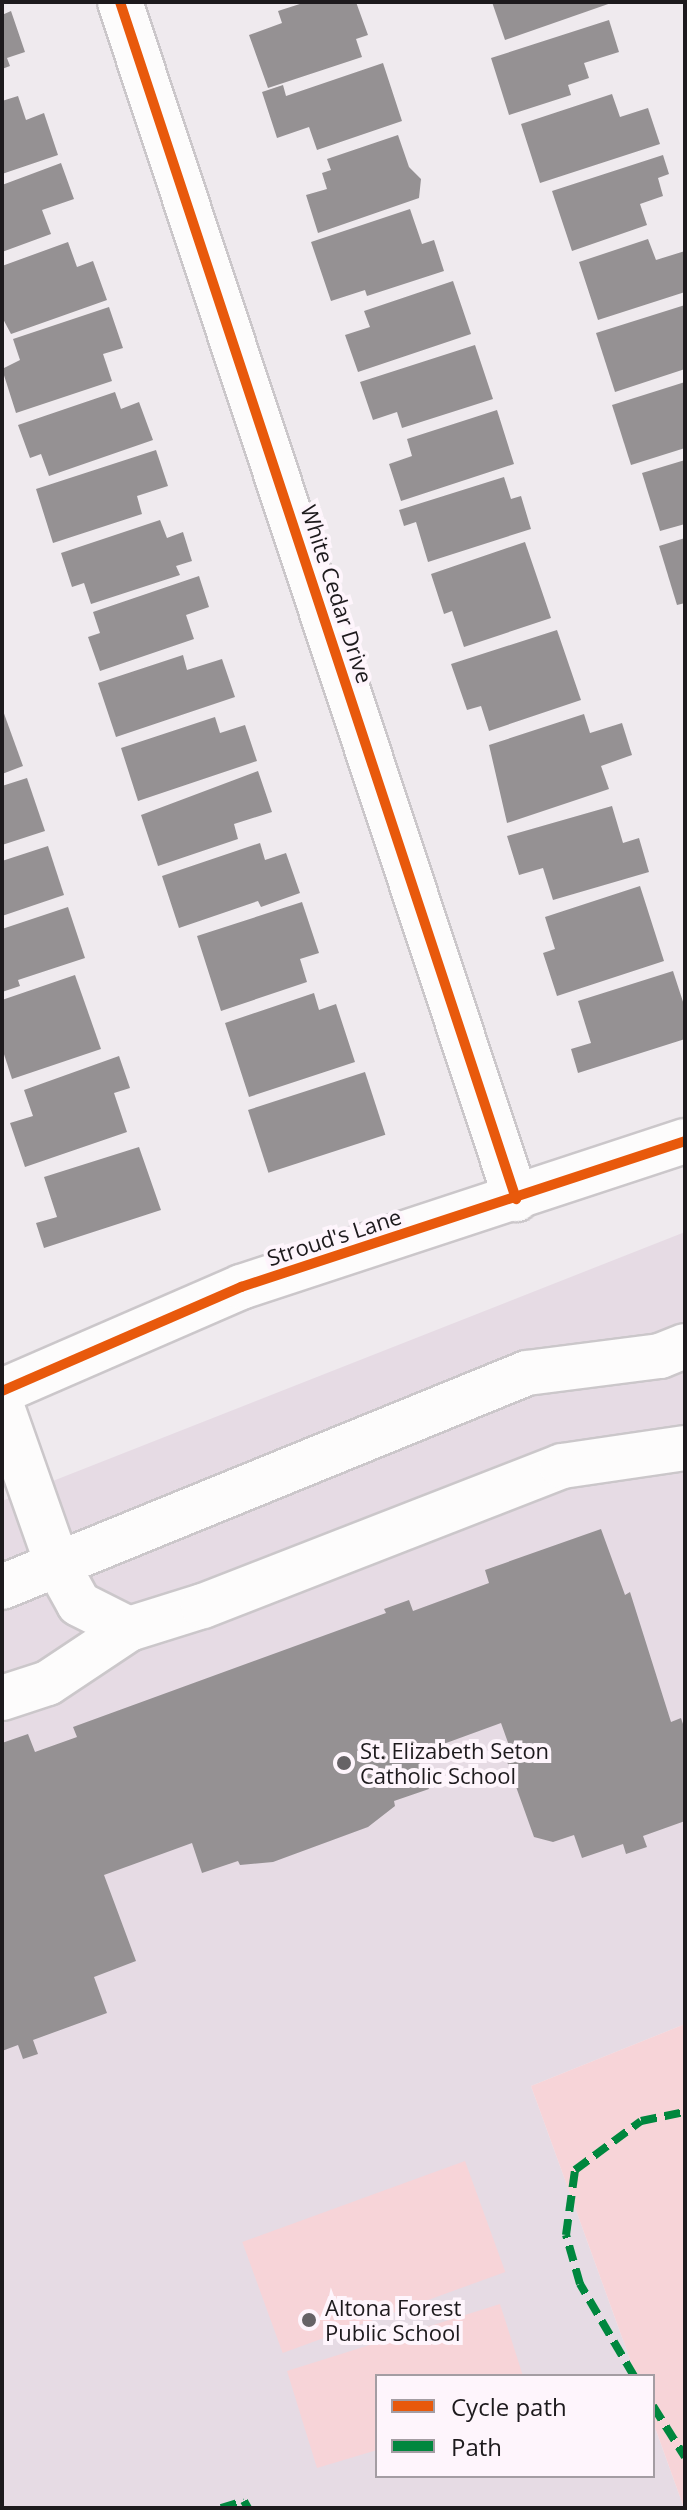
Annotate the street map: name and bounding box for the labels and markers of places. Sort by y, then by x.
place label: St. Elizabeth Seton Catholic School [360,1737,549,1788]
marker: St. Elizabeth Seton Catholic School [335,1754,353,1772]
place label: Altona Forest Public School [325,2294,461,2346]
marker: Altona Forest Public School [300,2311,318,2329]

